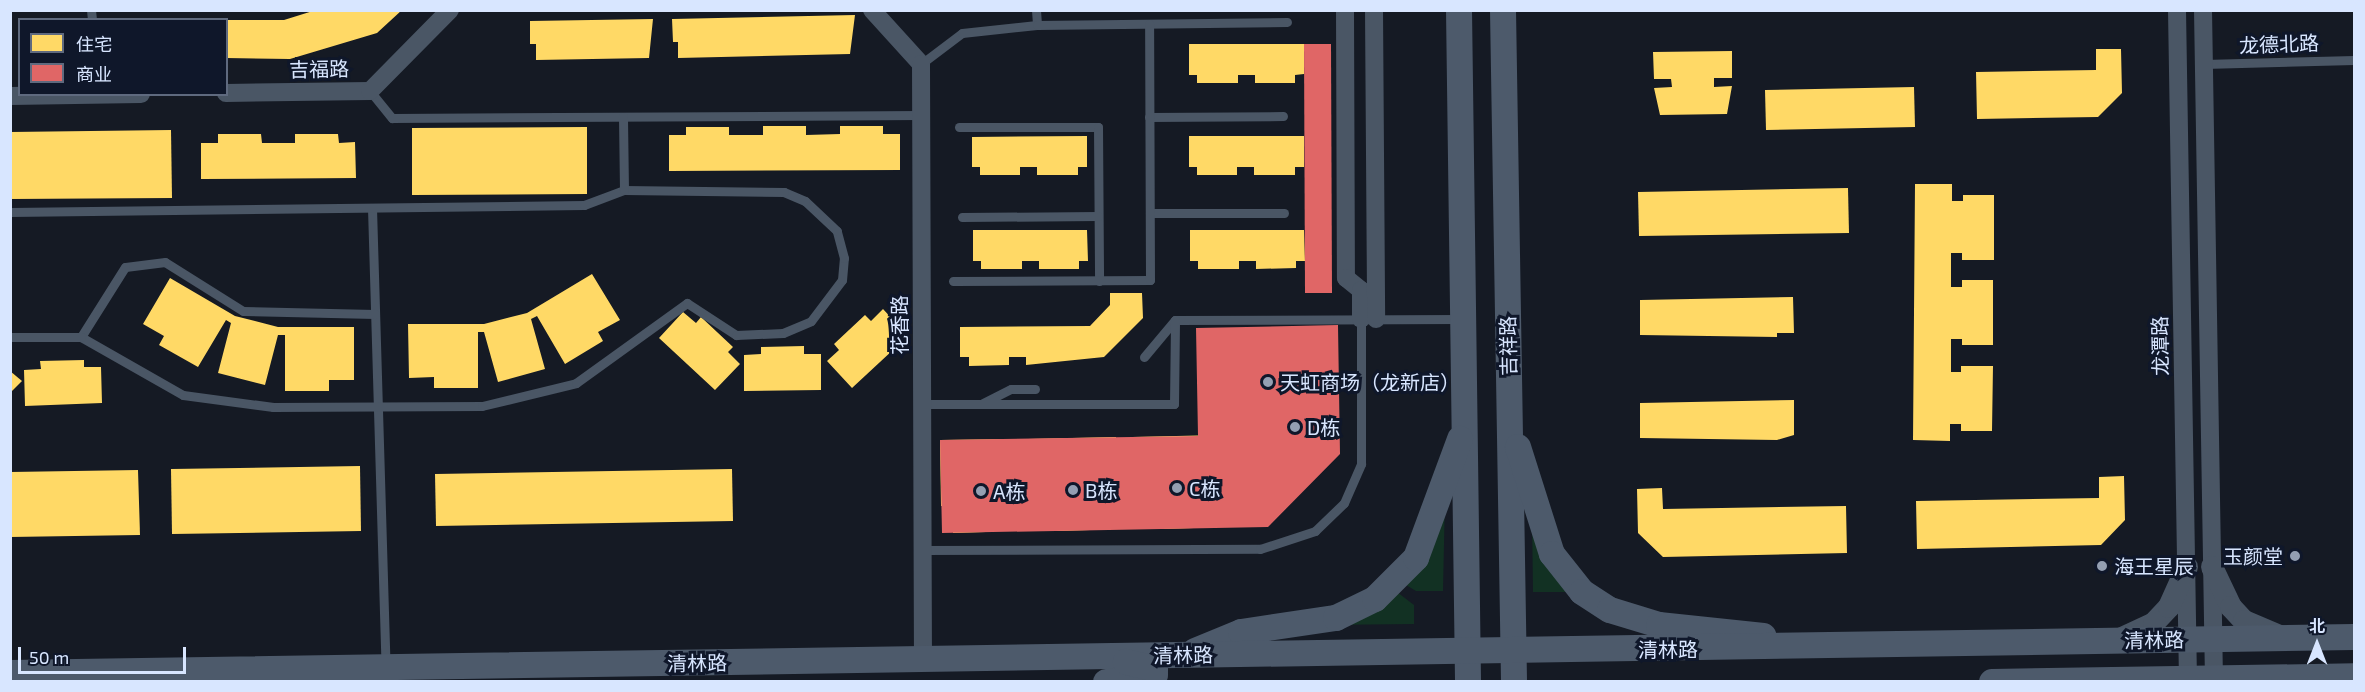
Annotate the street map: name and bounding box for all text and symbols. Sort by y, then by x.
legend [18,18,228,96]
street label: 龙德北路 [2239,31,2319,57]
text: 住宅 [76,33,112,55]
street label: 吉福路 [289,56,349,82]
text: 商业 [76,63,112,85]
street label: 花香路 [887,295,911,355]
street label: 吉祥路 [1495,316,1521,376]
street label: 龙潭路 [2147,316,2173,376]
place label: 天虹商场（龙新店） [1280,370,1460,394]
marker: 天虹商场（龙新店） [1261,375,1275,389]
place label: D栋 [1307,415,1340,439]
marker: D栋 [1288,420,1302,434]
place label: C栋 [1189,476,1220,500]
place label: B栋 [1085,478,1117,502]
place label: A栋 [993,479,1025,503]
marker: C栋 [1170,481,1184,495]
marker: B栋 [1066,483,1080,497]
marker: A栋 [974,484,988,498]
place label: 玉颜堂 [2223,544,2283,568]
marker: 玉颜堂 [2288,549,2302,563]
place label: 海王星辰 [2114,554,2194,578]
marker: 海王星辰 [2095,559,2109,573]
north arrow [2287,614,2347,674]
text: 北 [2309,616,2325,635]
street label: 清林路 [2124,627,2184,653]
scale bar [21,635,189,673]
street label: 清林路 [1638,637,1698,661]
street label: 清林路 [1153,642,1213,668]
text: 50 m [29,646,69,668]
street label: 清林路 [667,650,727,676]

